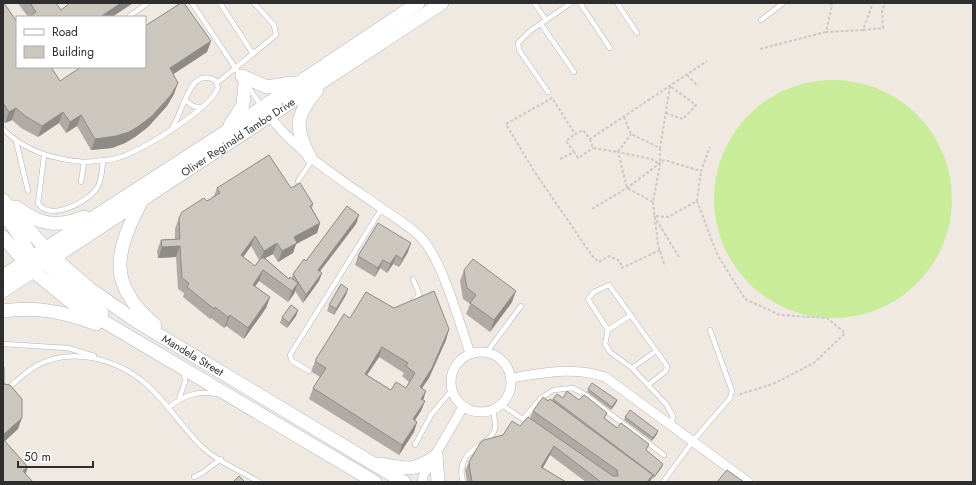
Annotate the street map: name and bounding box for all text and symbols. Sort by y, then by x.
legend [16,16,146,68]
text: Road [52,23,78,41]
text: Building [52,43,94,61]
street label: Oliver Reginald Tambo Drive [178,93,299,180]
street label: Mandela Street [159,330,227,380]
scale bar [18,443,93,469]
text: 50 m [24,448,51,466]

